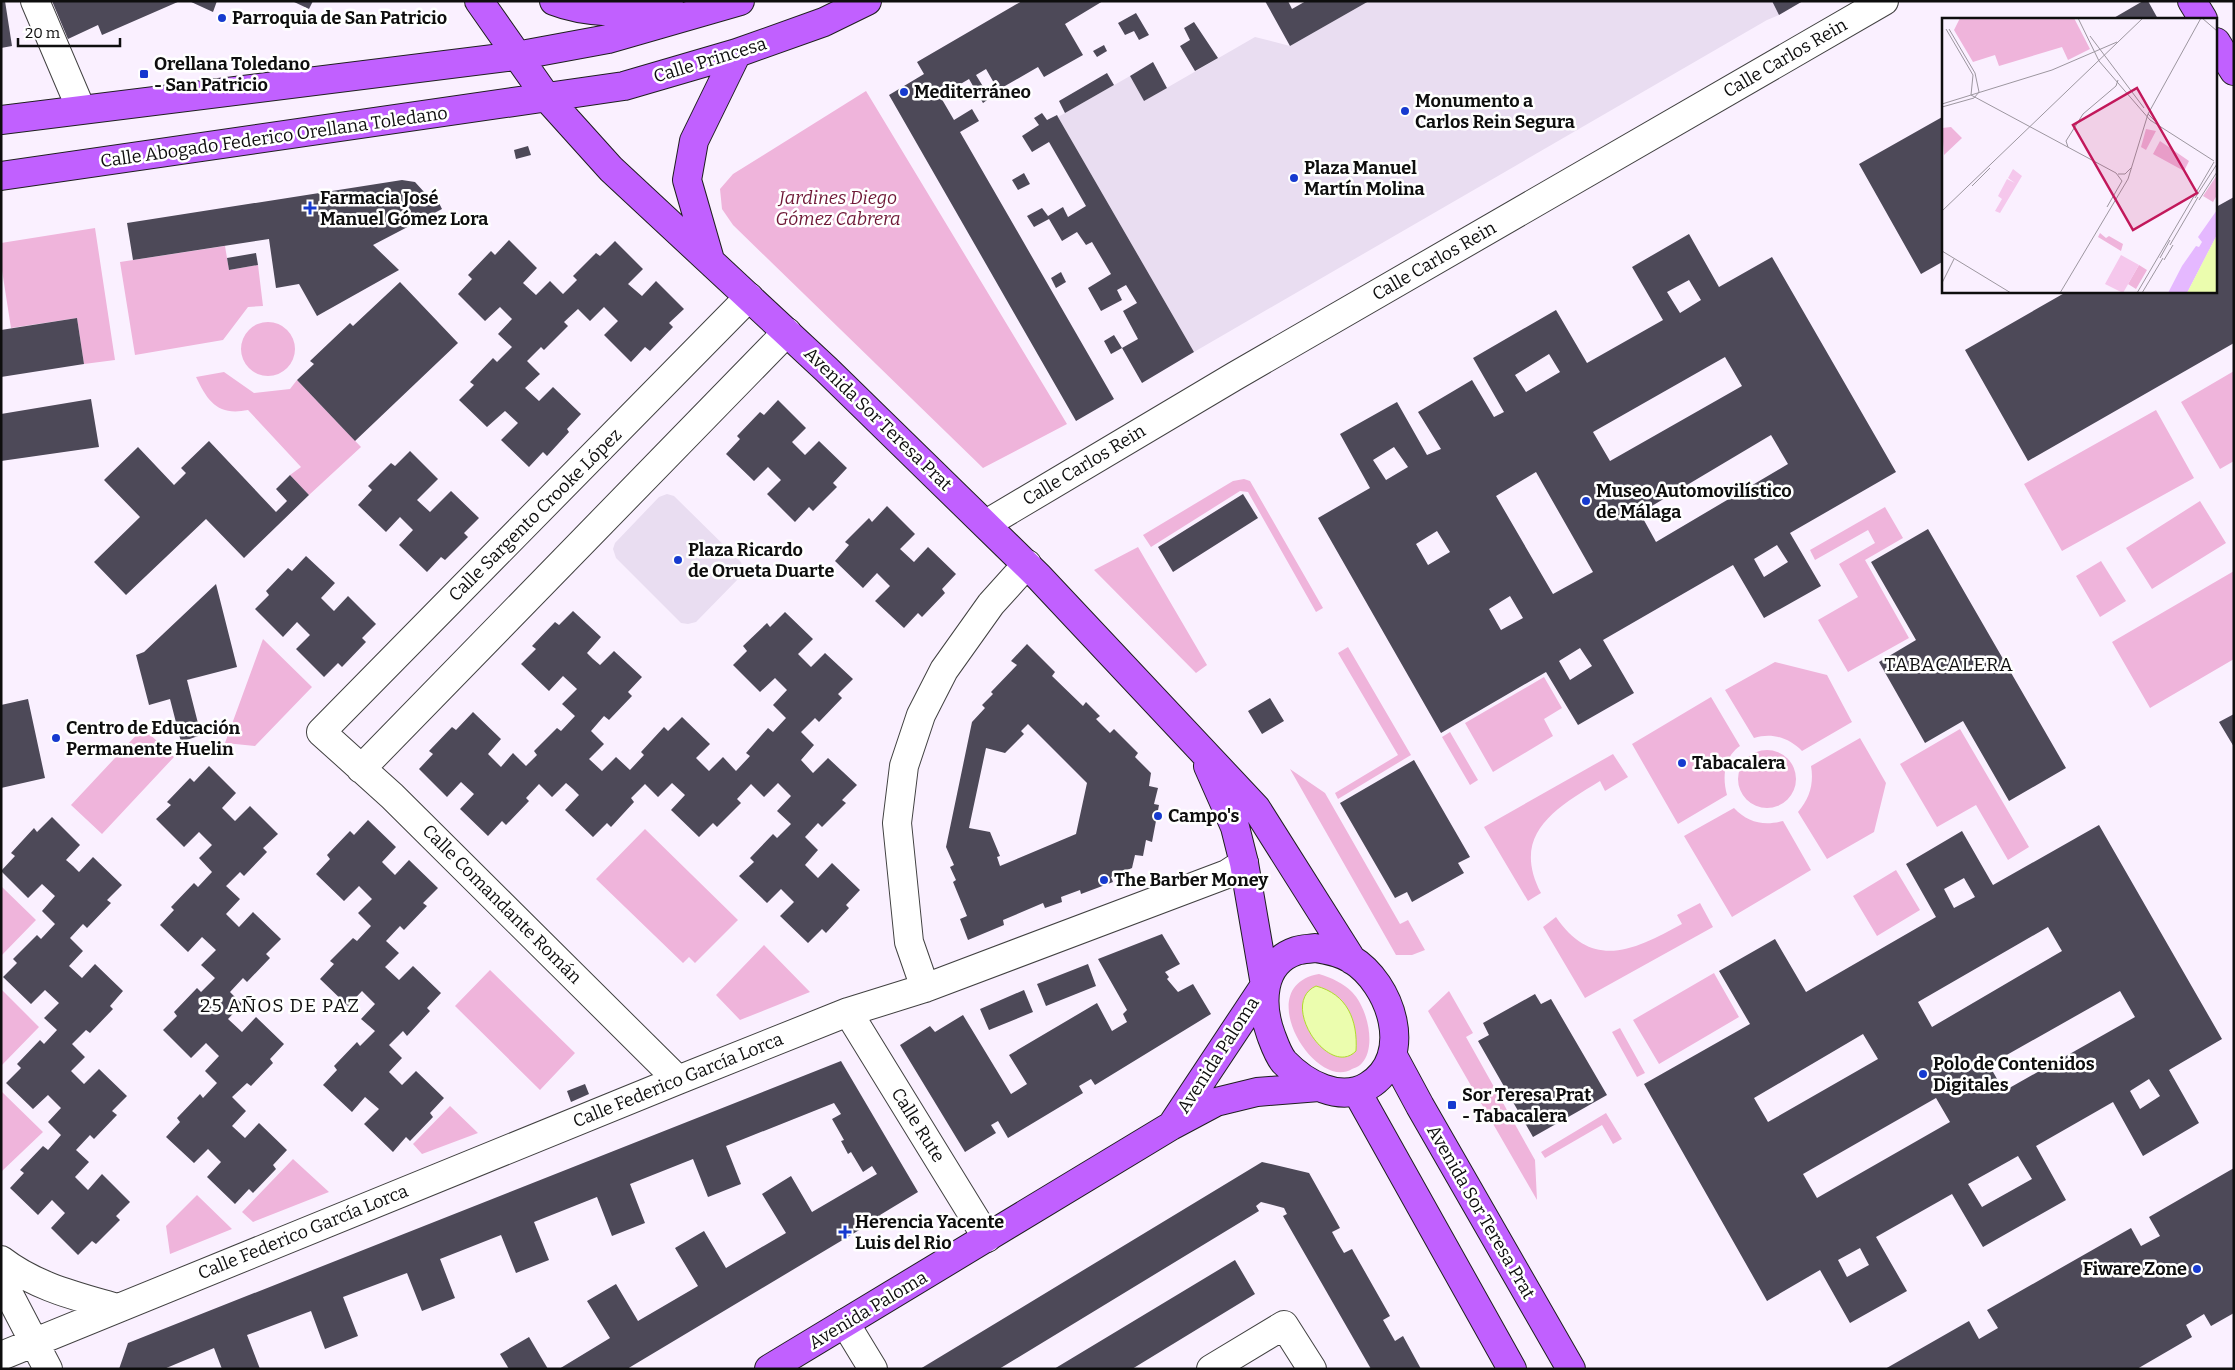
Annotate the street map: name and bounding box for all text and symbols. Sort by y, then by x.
place label: Parroquia de San Patricio [232,7,447,29]
marker: Parroquia de San Patricio [216,12,228,24]
street label: Calle Carlos Rein [1719,13,1851,102]
scale bar [18,15,120,47]
inset map [1942,18,2218,292]
text: 20 m [25,24,61,42]
street label: Calle Princesa [651,32,769,88]
place label: Orellana Toledano - San Patricio [154,53,310,96]
marker: Orellana Toledano - San Patricio [138,68,150,80]
place label: Mediterráneo [914,81,1031,103]
marker: Mediterráneo [898,86,910,98]
place label: Monumento a Carlos Rein Segura [1415,90,1575,133]
street label: Calle Abogado Federico Orellana Toledano [99,102,449,172]
marker: Monumento a Carlos Rein Segura [1399,105,1411,117]
place label: Plaza Manuel Martín Molina [1304,157,1425,200]
marker: Plaza Manuel Martín Molina [1288,172,1300,184]
place label: Farmacia José Manuel Gómez Lora [320,187,488,230]
park label: Jardines Diego Gómez Cabrera [775,187,901,230]
marker: Farmacia José Manuel Gómez Lora [304,202,316,214]
street label: Calle Carlos Rein [1368,216,1500,305]
street label: Avenida Sor Teresa Prat [799,343,957,496]
street label: Calle Carlos Rein [1019,419,1150,510]
street label: Calle Sargento Crooke López [444,424,626,606]
place label: Museo Automovilístico de Málaga [1596,480,1792,523]
marker: Museo Automovilístico de Málaga [1580,495,1592,507]
place label: Plaza Ricardo de Orueta Duarte [688,539,834,582]
marker: Plaza Ricardo de Orueta Duarte [672,554,684,566]
district label: TABACALERA [1884,653,2014,676]
place label: Centro de Educación Permanente Huelin [66,717,241,760]
marker: Centro de Educación Permanente Huelin [50,732,62,744]
place label: Tabacalera [1692,752,1786,774]
marker: Tabacalera [1676,757,1688,769]
place label: Campo's [1168,805,1239,827]
marker: Campo's [1152,810,1164,822]
street label: Calle Comandante Román [418,820,587,989]
place label: The Barber Money [1114,869,1269,891]
marker: The Barber Money [1098,874,1110,886]
street label: Avenida Paloma [1172,993,1264,1117]
district label: 25 AÑOS DE PAZ [200,994,360,1017]
street label: Calle Federico García Lorca [570,1028,786,1132]
place label: Polo de Contenidos Digitales [1933,1053,2095,1096]
marker: Polo de Contenidos Digitales [1917,1068,1929,1080]
street label: Calle Rute [886,1084,950,1166]
place label: Sor Teresa Prat - Tabacalera [1462,1084,1591,1127]
marker: Sor Teresa Prat - Tabacalera [1446,1099,1458,1111]
street label: Avenida Sor Teresa Prat [1422,1121,1540,1303]
street label: Calle Federico García Lorca [195,1180,411,1284]
place label: Herencia Yacente Luis del Rio [855,1211,1004,1254]
marker: Herencia Yacente Luis del Rio [839,1226,851,1238]
place label: Fiware Zone [2083,1258,2187,1280]
marker: Fiware Zone [2191,1263,2203,1275]
street label: Avenida Paloma [805,1266,931,1354]

